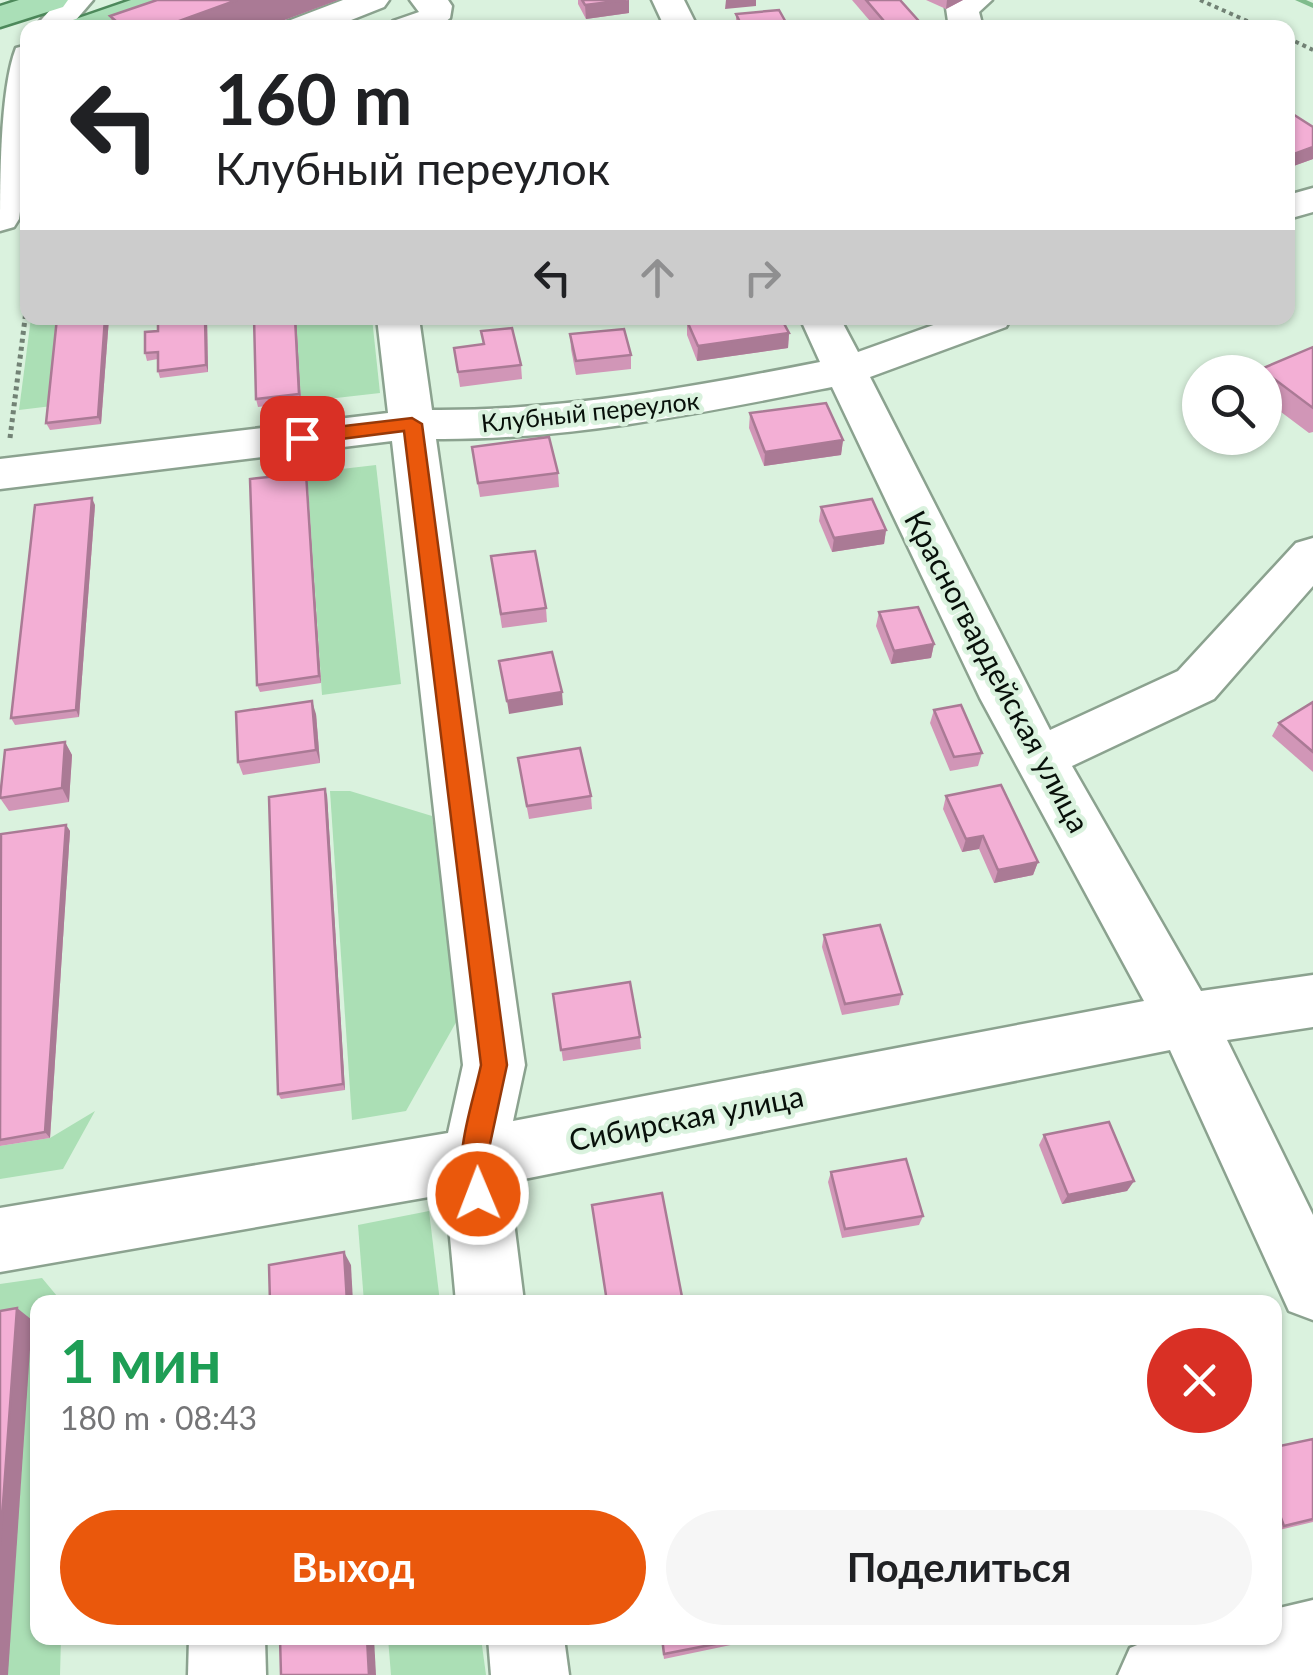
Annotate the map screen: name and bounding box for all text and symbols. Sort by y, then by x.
text: 160 m [215,56,412,140]
icon: left [50,60,180,190]
text: Клубный переулок [215,141,610,195]
icon: left [525,250,580,305]
icon: ahead [630,250,685,305]
icon: right [735,250,790,305]
map controls [1182,355,1282,455]
button: search [1182,355,1282,455]
street label: Клубный переулок [479,385,701,437]
pin [260,396,345,481]
icon: arrive [275,411,330,466]
street label: Красногвардейская улица [898,504,1098,838]
street label: Сибирская улица [566,1077,806,1157]
position arrow [426,1142,530,1246]
text: 1 мин [60,1324,222,1396]
button: close [1147,1328,1252,1433]
text: 180 m · 08:43 [60,1398,257,1437]
button: Выход [60,1510,646,1625]
button: Поделиться [666,1510,1252,1625]

